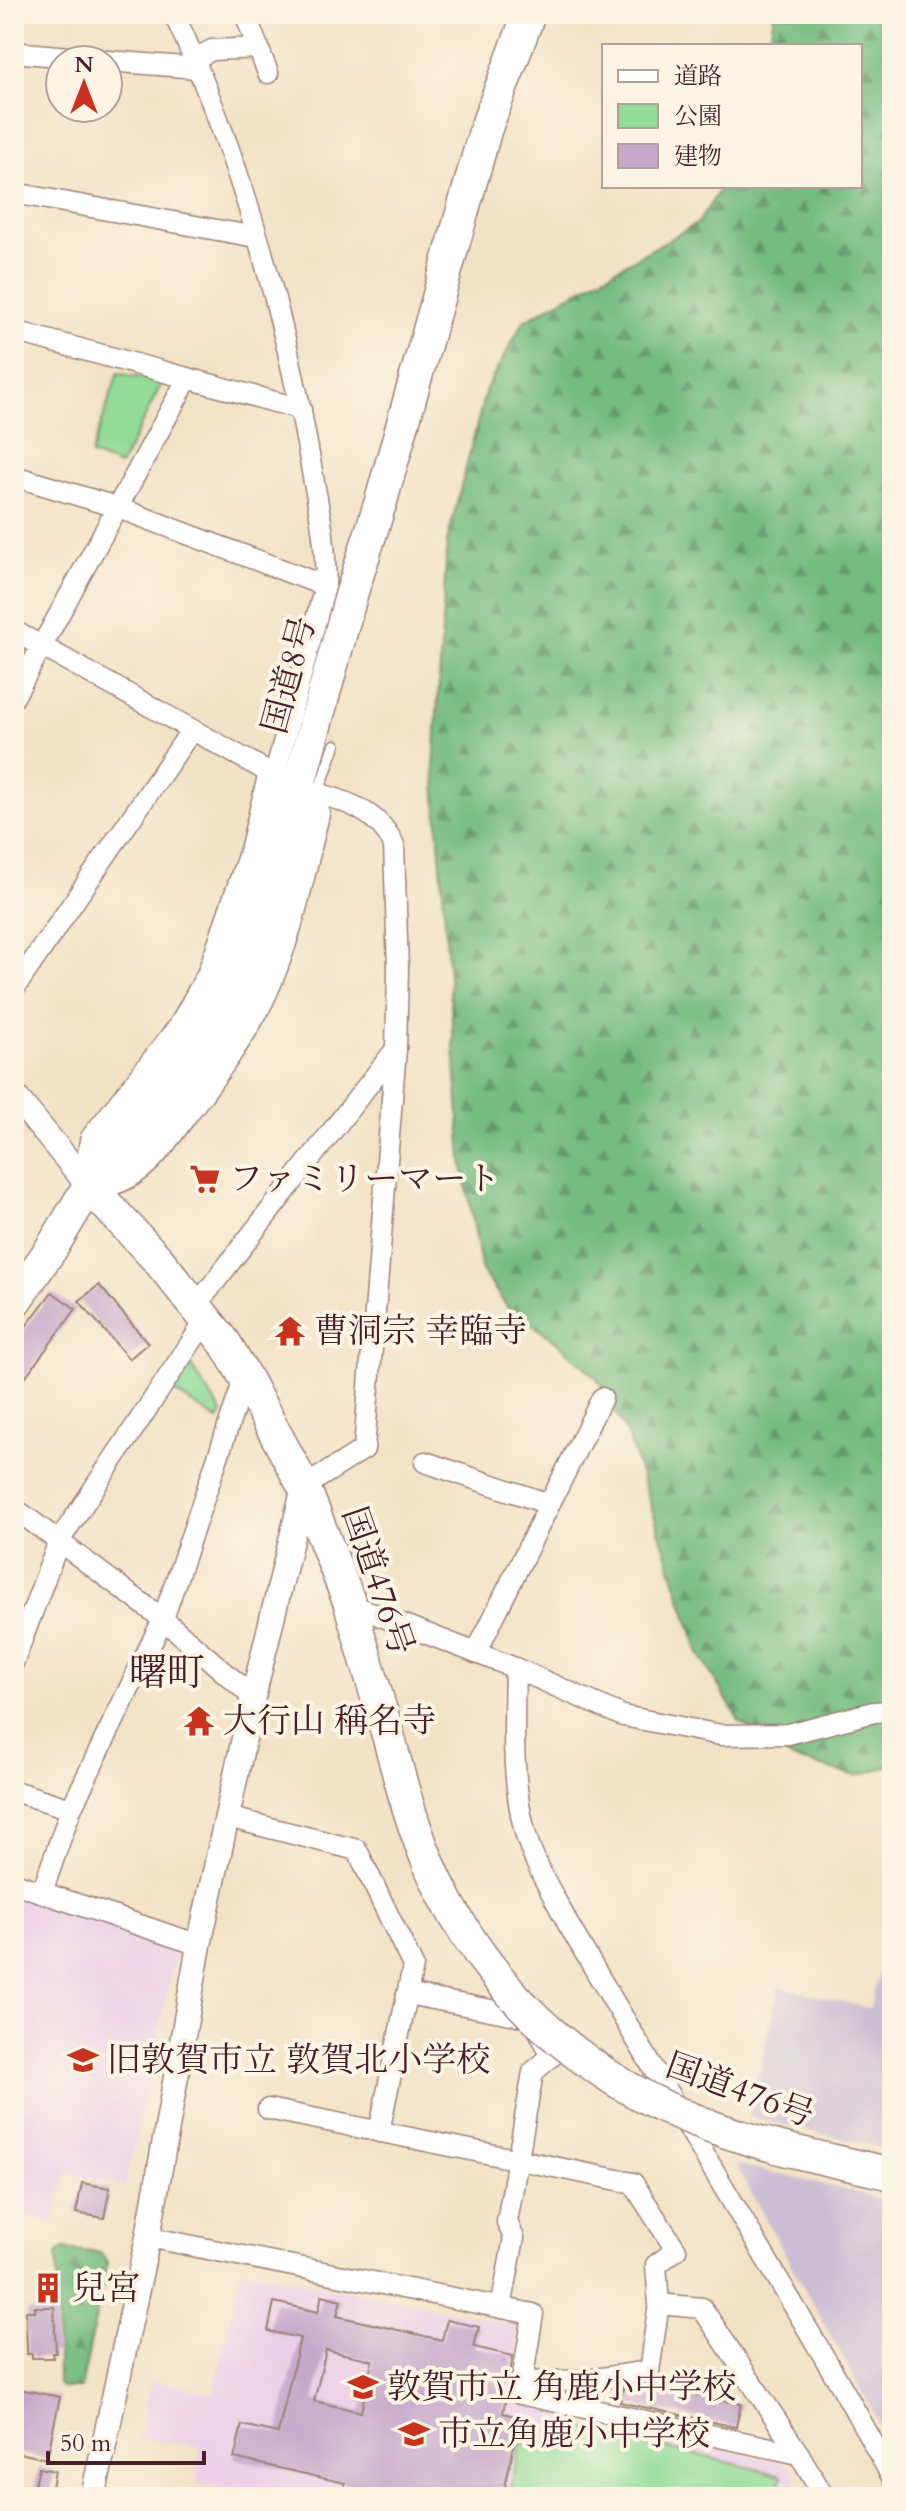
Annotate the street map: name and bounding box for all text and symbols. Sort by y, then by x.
north arrow [44,44,124,124]
legend [602,44,862,188]
text: N [74,50,94,80]
text: 道路 [674,60,722,93]
text: 公園 [674,100,722,133]
text: 建物 [674,140,722,173]
street label: 国道8号 [251,611,327,739]
place label: ファミリーマート [229,1156,500,1202]
supermarket icon: ファミリーマート [188,1162,222,1196]
place label: 曹洞宗 幸臨寺 [314,1308,527,1354]
temple icon: 曹洞宗 幸臨寺 [273,1314,307,1348]
street label: 国道476号 [331,1501,425,1661]
district label: 曙町 [129,1647,205,1699]
place label: 大行山 稱名寺 [223,1698,436,1744]
temple icon: 大行山 稱名寺 [182,1704,216,1738]
place label: 旧敦賀市立 敦賀北小学校 [107,2037,490,2083]
street label: 国道476号 [660,2042,820,2138]
school or university icon: 旧敦賀市立 敦賀北小学校 [66,2043,100,2077]
place label: 兒宮 [72,2265,140,2311]
building icon: 兒宮 [31,2271,65,2305]
place label: 敦賀市立 角鹿小中学校 [387,2364,736,2410]
school or university icon: 敦賀市立 角鹿小中学校 [346,2370,380,2404]
place label: 市立角鹿小中学校 [438,2411,710,2457]
scale bar [48,2415,204,2465]
school or university icon: 市立角鹿小中学校 [397,2417,431,2451]
text: 50 m [60,2427,112,2460]

